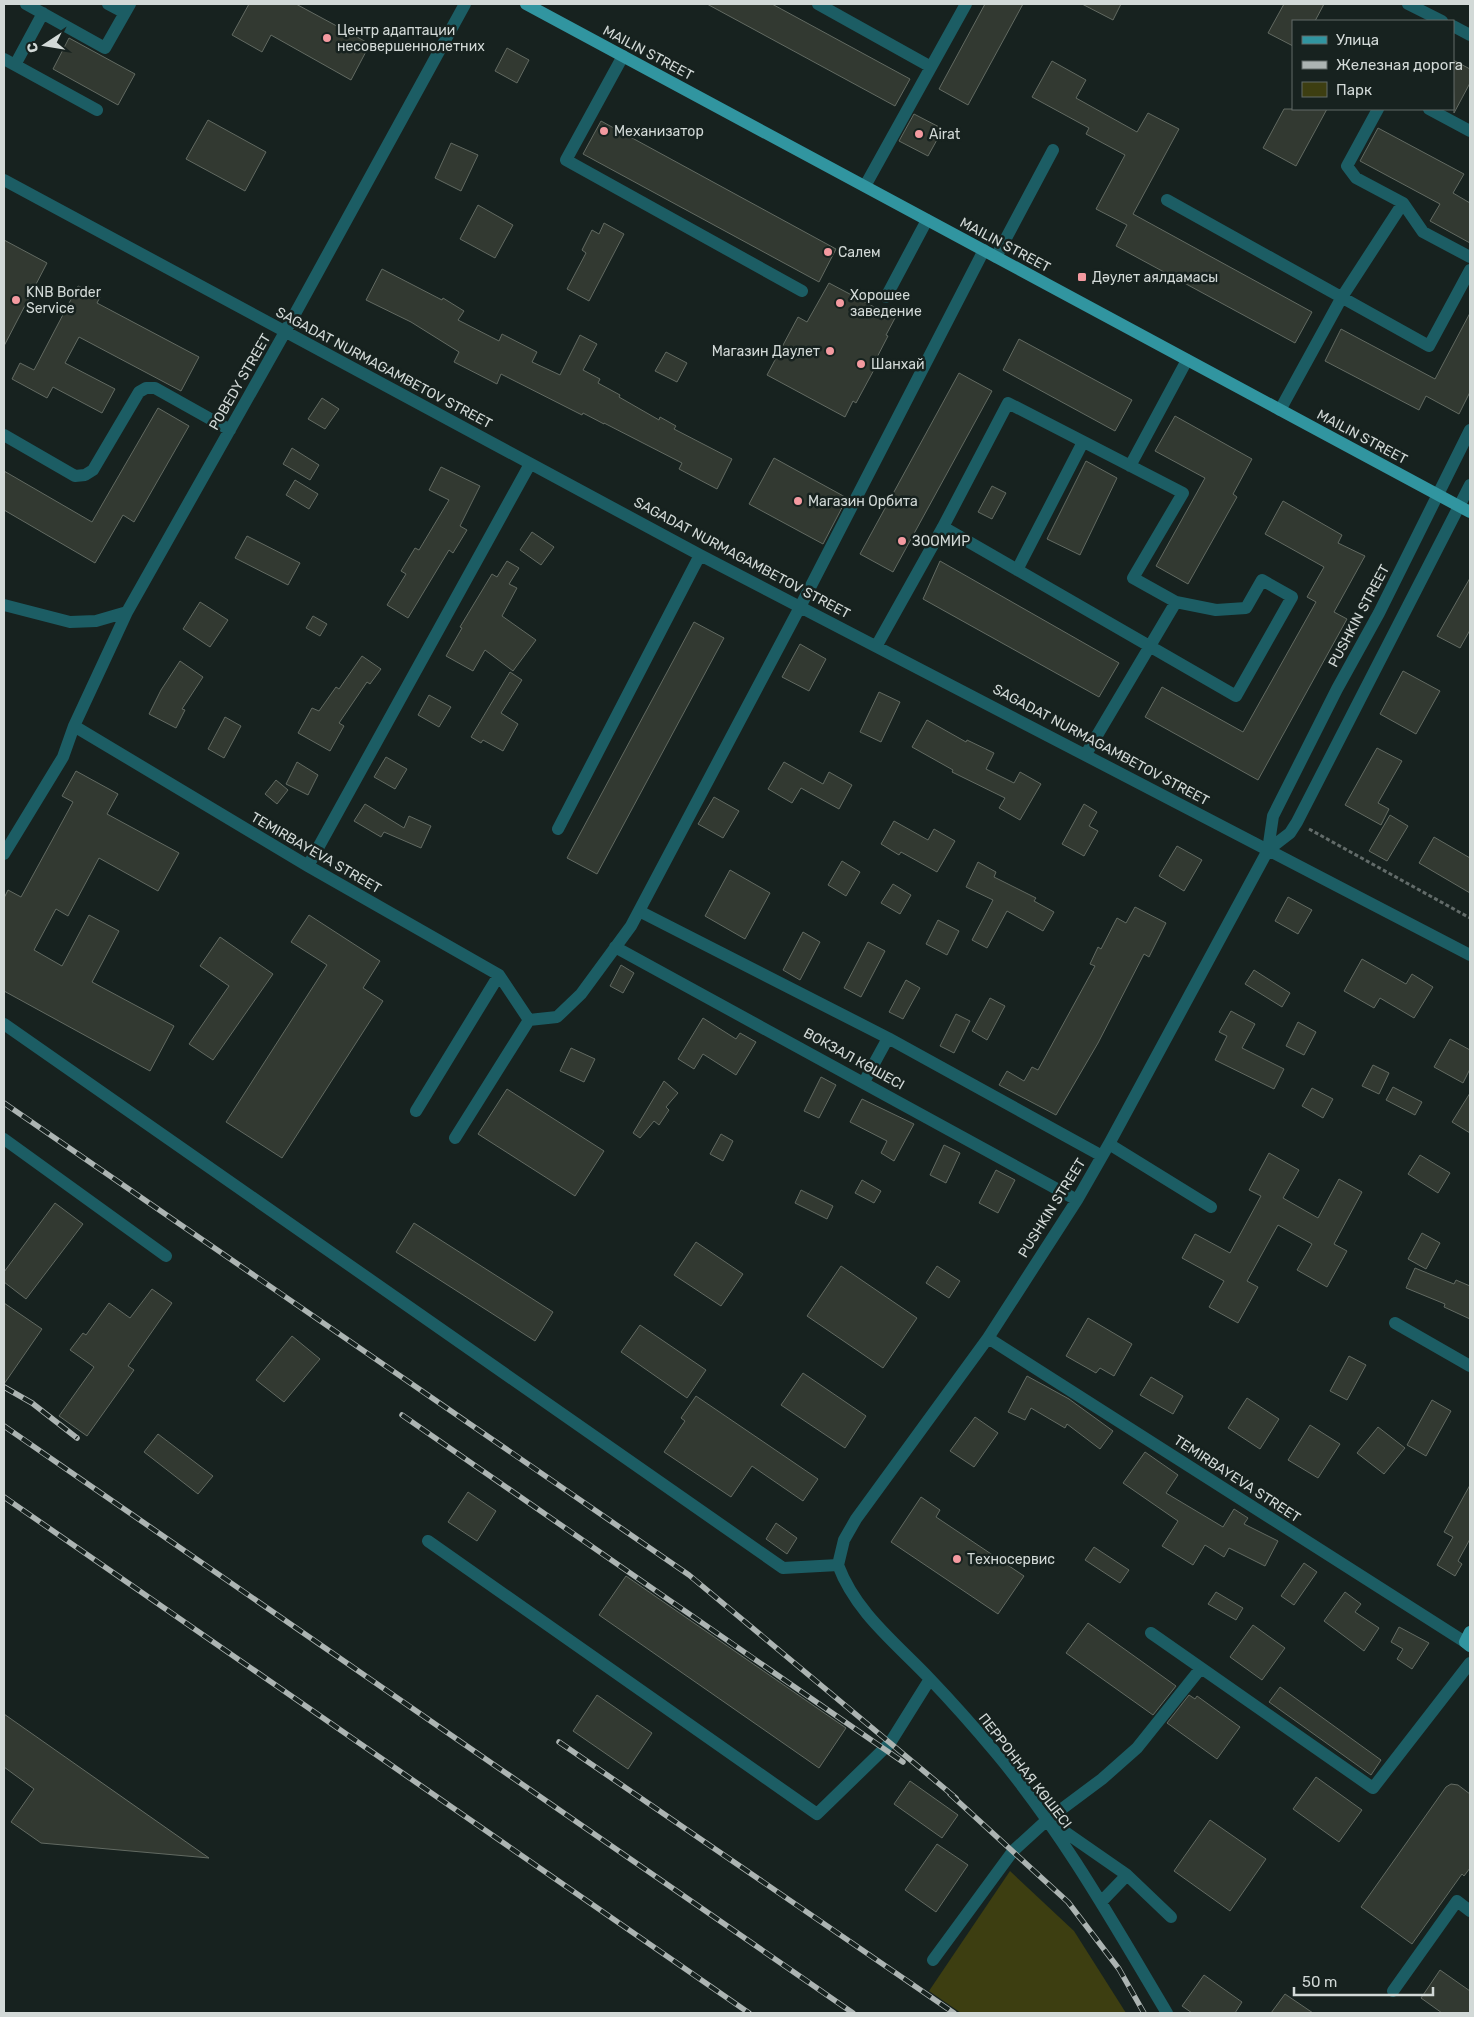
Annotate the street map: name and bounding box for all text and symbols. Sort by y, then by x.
north arrow [20,20,70,70]
legend [1292,20,1454,110]
place label: Центр адаптации несовершеннолетних [337,22,485,55]
street label: MAILIN STREET [600,22,696,84]
text: Улица [1336,31,1379,49]
marker: Центр адаптации несовершеннолетних [321,32,333,44]
text: С [23,41,42,54]
text: Железная дорога [1336,56,1463,74]
text: Парк [1336,81,1372,99]
place label: Механизатор [614,123,704,140]
marker: Механизатор [598,125,610,137]
place label: Airat [929,126,961,143]
marker: Airat [913,128,925,140]
street label: MAILIN STREET [957,214,1053,276]
place label: Салем [838,244,881,261]
marker: Салем [822,246,834,258]
place label: Дәулет аялдамасы [1092,269,1218,286]
marker: Дәулет аялдамасы [1076,271,1088,283]
place label: KNB Border Service [26,284,102,317]
place label: Хорошее заведение [850,287,922,320]
marker: KNB Border Service [10,294,22,306]
marker: Хорошее заведение [834,297,846,309]
street label: SAGADAT NURMAGAMBETOV STREET [273,304,495,432]
street label: POBEDY STREET [205,331,275,433]
place label: Магазин Даулет [712,343,820,360]
marker: Магазин Даулет [824,345,836,357]
place label: Шанхай [871,356,924,373]
marker: Шанхай [855,358,867,370]
street label: MAILIN STREET [1314,406,1410,468]
place label: Магазин Орбита [808,493,918,510]
street label: SAGADAT NURMAGAMBETOV STREET [631,494,853,622]
marker: Магазин Орбита [792,495,804,507]
place label: ЗООМИР [912,533,970,550]
marker: ЗООМИР [896,535,908,547]
street label: PUSHKIN STREET [1325,562,1393,670]
street label: SAGADAT NURMAGAMBETOV STREET [990,681,1212,809]
street label: TEMIRBAYEVA STREET [248,809,384,897]
street label: ВОКЗАЛ КӨШЕСІ [801,1024,907,1094]
street label: PUSHKIN STREET [1015,1155,1089,1261]
street label: TEMIRBAYEVA STREET [1170,1432,1304,1526]
place label: Техносервис [967,1551,1055,1568]
marker: Техносервис [951,1553,963,1565]
street label: ПЕРРОННАЯ КӨШЕСІ [975,1710,1075,1832]
scale bar [1294,1964,1433,1996]
text: 50 m [1302,1973,1337,1991]

